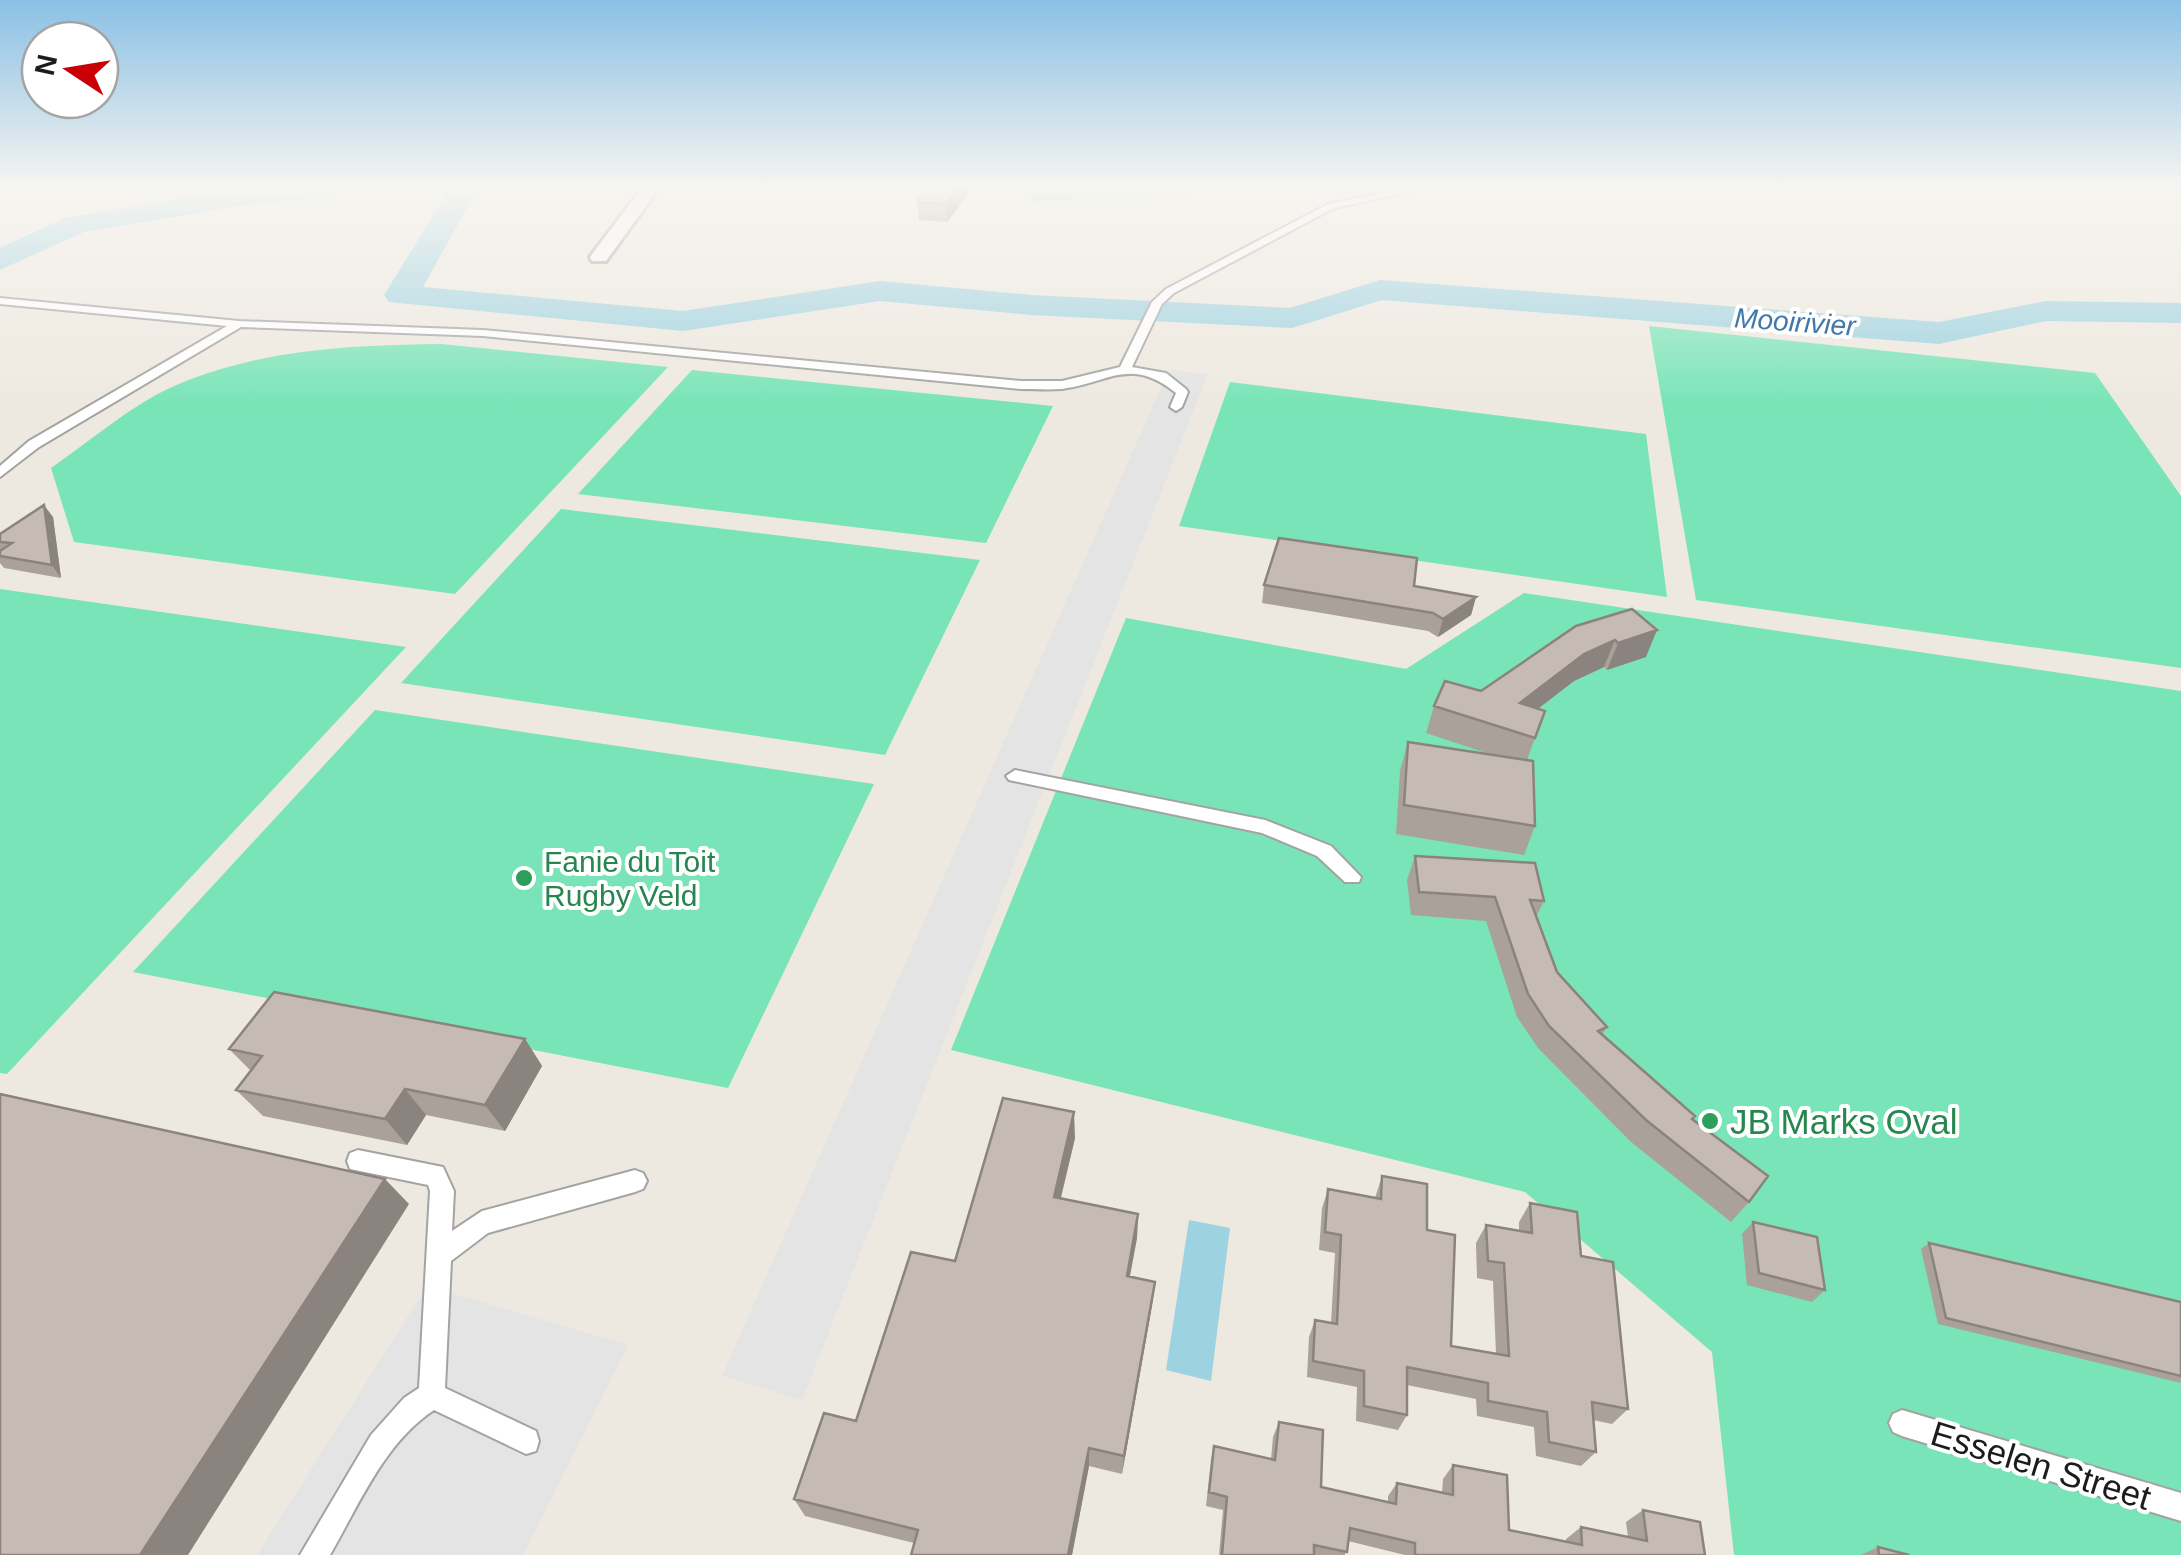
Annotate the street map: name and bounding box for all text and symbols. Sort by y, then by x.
north arrow [20,20,120,120]
text: N [29,52,63,78]
water label: Mooirivier [1733,302,1858,342]
place label: Fanie du Toit Rugby Veld [544,845,716,912]
marker: Fanie du Toit Rugby Veld [513,867,535,889]
place label: JB Marks Oval [1730,1102,1958,1141]
marker: JB Marks Oval [1699,1110,1721,1132]
street label: Esselen Street [1926,1413,2156,1517]

